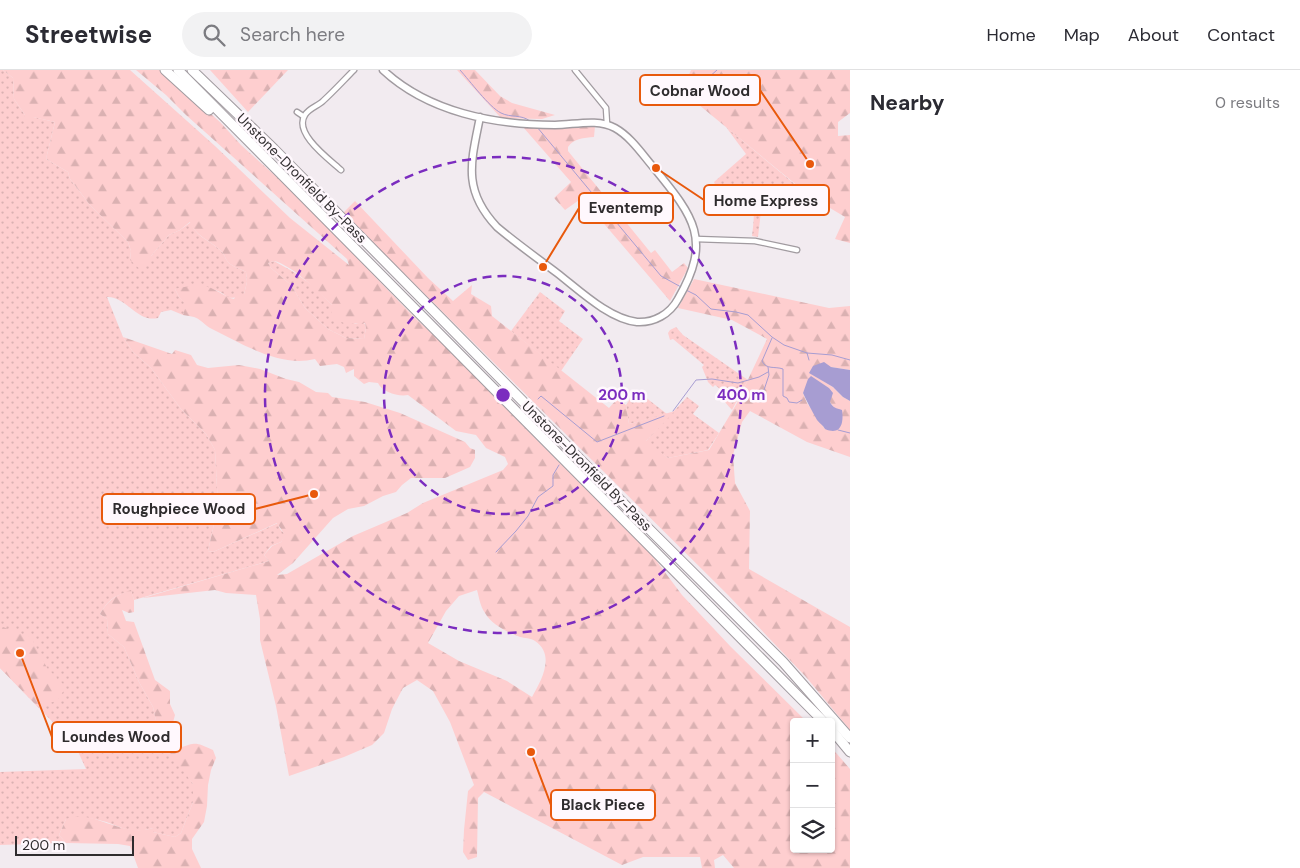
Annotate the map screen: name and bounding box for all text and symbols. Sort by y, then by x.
search box [182,12,532,57]
text: Streetwise [25,19,152,50]
icon: search [200,21,228,49]
text: Search here [240,22,345,47]
text: Home [986,23,1036,47]
text: Map [1064,23,1100,47]
text: About [1128,23,1179,47]
text: Contact [1207,23,1275,47]
callout: Cobnar Wood [640,75,760,105]
text: Cobnar Wood [650,81,750,101]
text: Nearby [870,89,944,117]
text: 0 results [1215,92,1280,113]
street label: Unstone-Dronfield By-Pass [233,109,371,247]
callout: Home Express [704,185,829,215]
text: Home Express [714,191,818,211]
callout: Eventemp [579,193,673,223]
text: Eventemp [589,198,663,218]
text: 200 m [598,385,646,405]
text: 400 m [717,385,765,405]
centre of rings [494,386,512,404]
street label: Unstone-Dronfield By-Pass [518,397,656,535]
callout: Roughpiece Wood [102,494,255,524]
text: Roughpiece Wood [113,499,245,519]
map controls [790,718,835,853]
button: + [790,718,835,763]
callout: Loundes Wood [52,722,181,752]
text: Loundes Wood [62,727,170,747]
button: − [790,763,835,808]
callout: Black Piece [551,790,655,820]
text: Black Piece [561,795,645,815]
button: layers [790,808,835,853]
scale bar [15,833,134,856]
text: 200 m [22,836,65,854]

